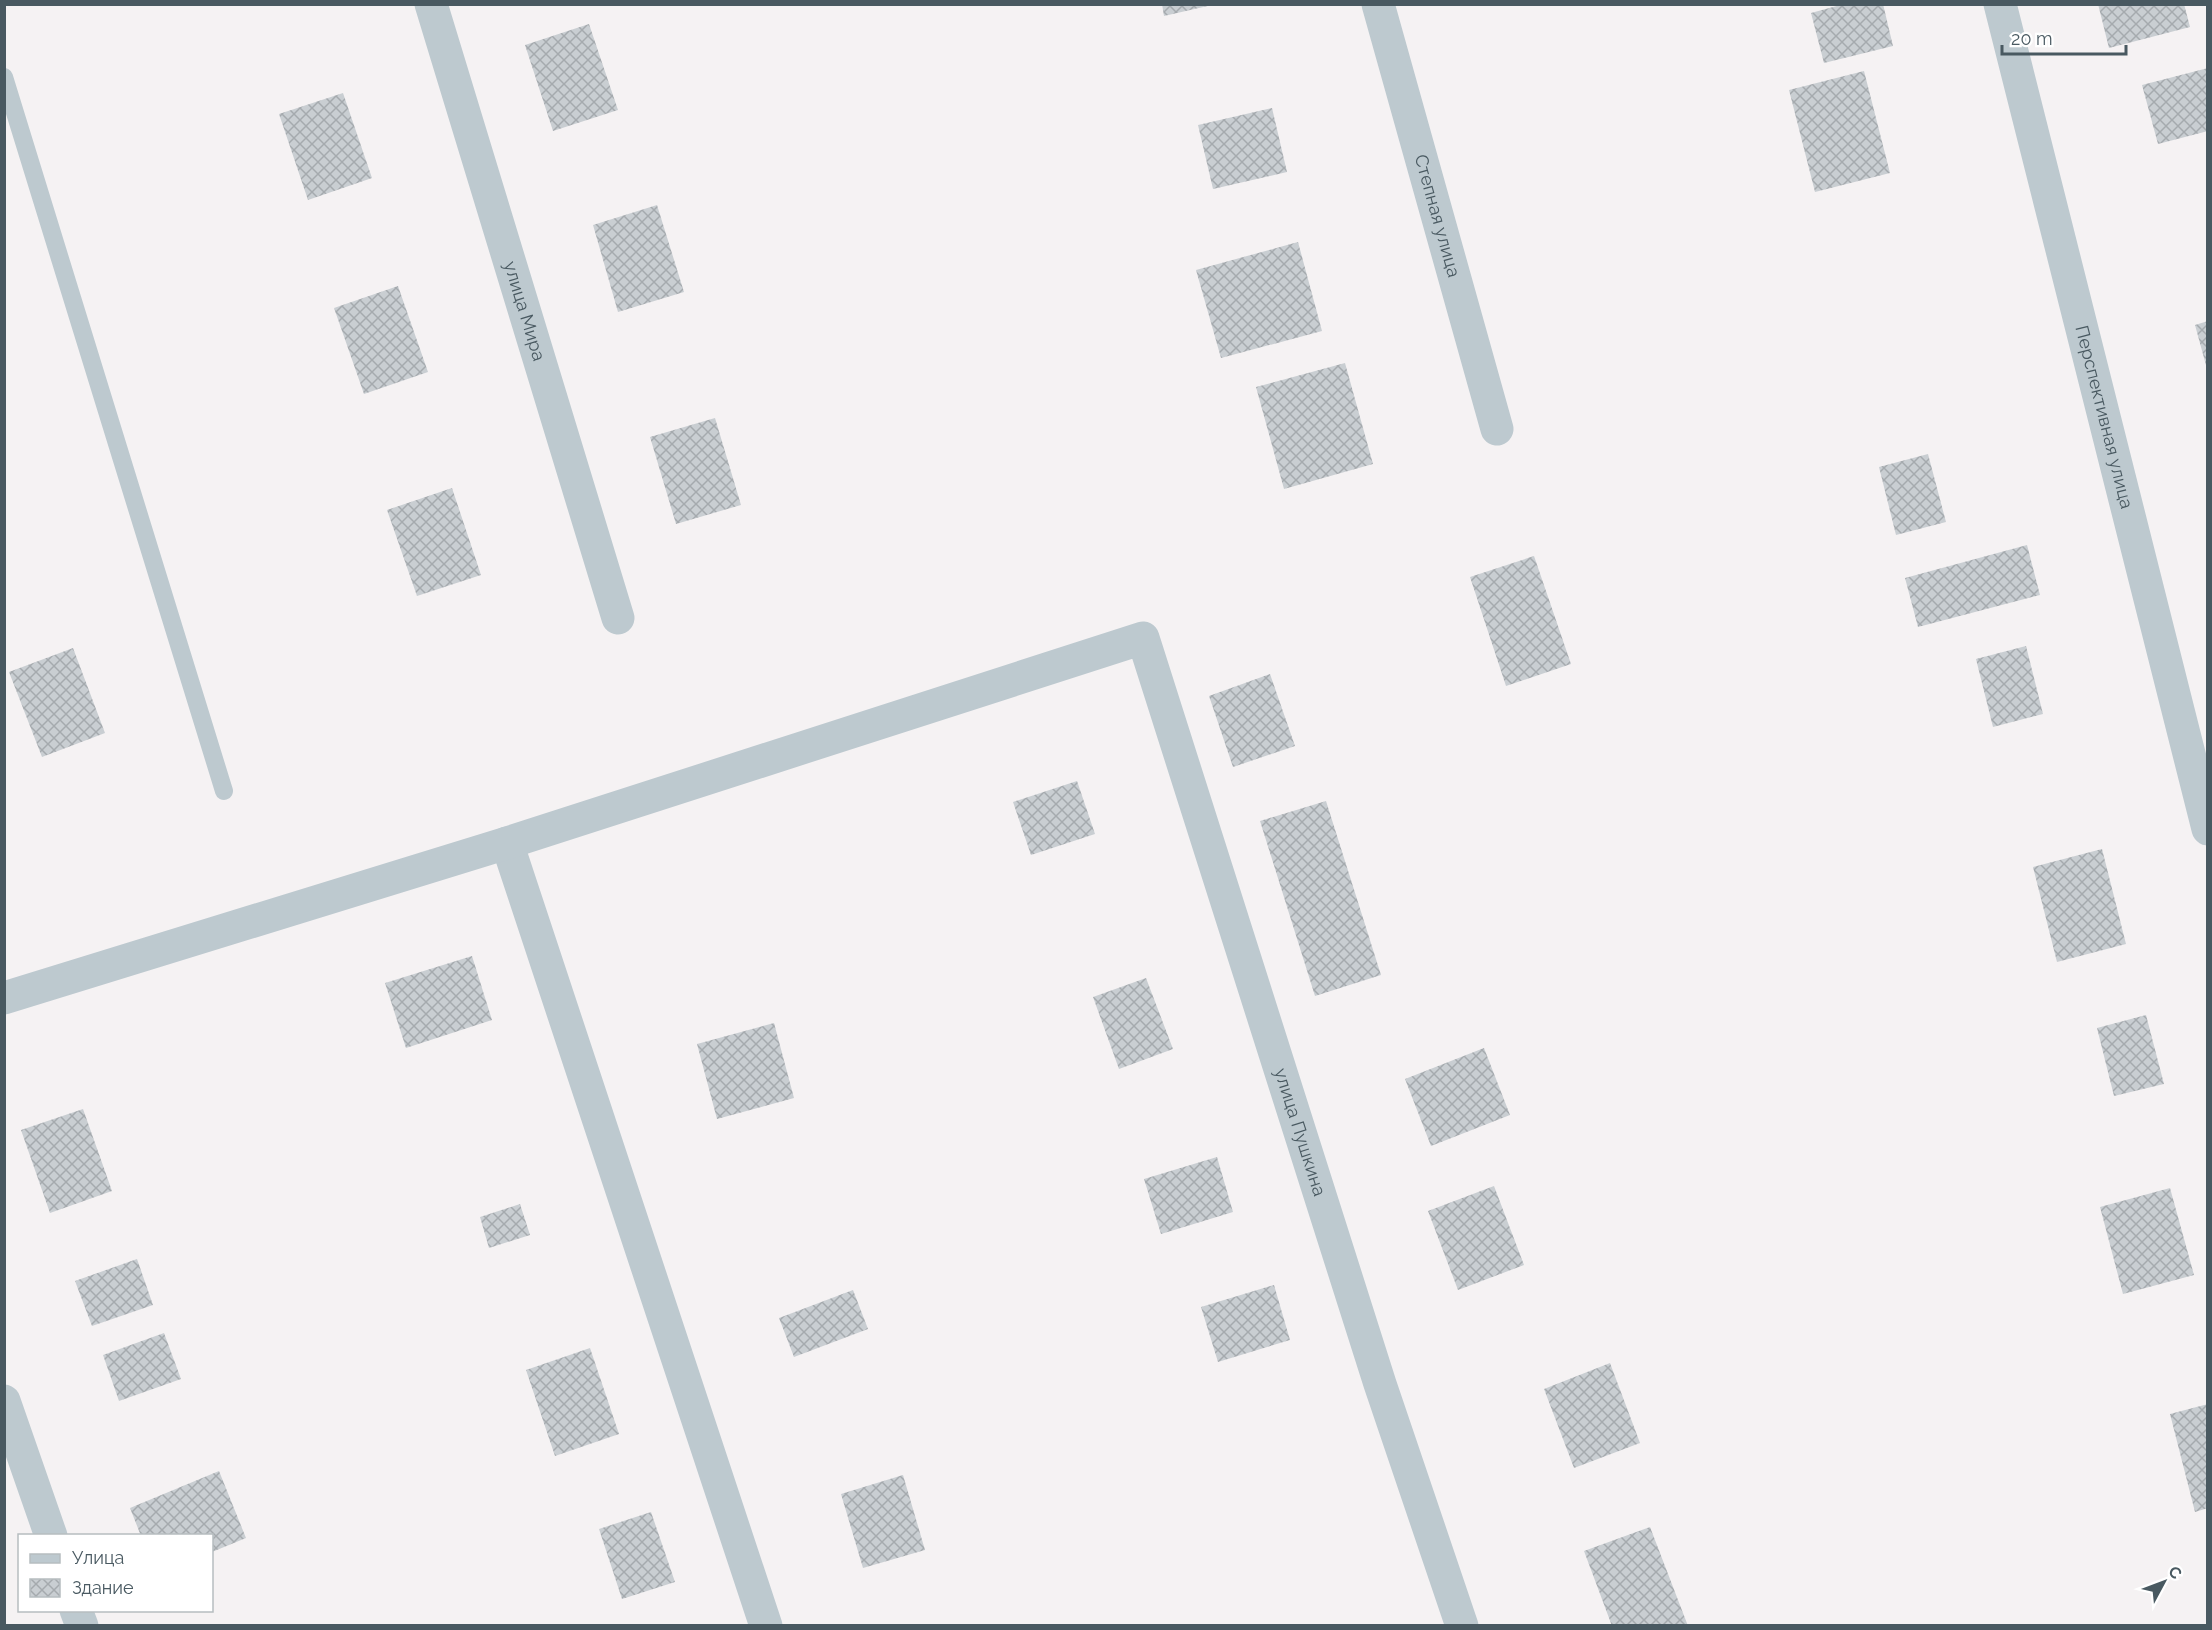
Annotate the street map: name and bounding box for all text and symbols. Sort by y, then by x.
scale bar [2002,18,2126,56]
text: 20 m [2011,28,2053,49]
street label: Степная улица [1411,152,1465,279]
street label: улица Мира [500,259,550,363]
street label: Перспективная улица [2071,323,2138,511]
street label: улица Пушкина [1270,1065,1331,1198]
legend [18,1534,213,1612]
text: Улица [72,1547,124,1568]
north arrow [2134,1552,2194,1612]
text: С [2164,1562,2186,1583]
text: Здание [72,1577,134,1598]

